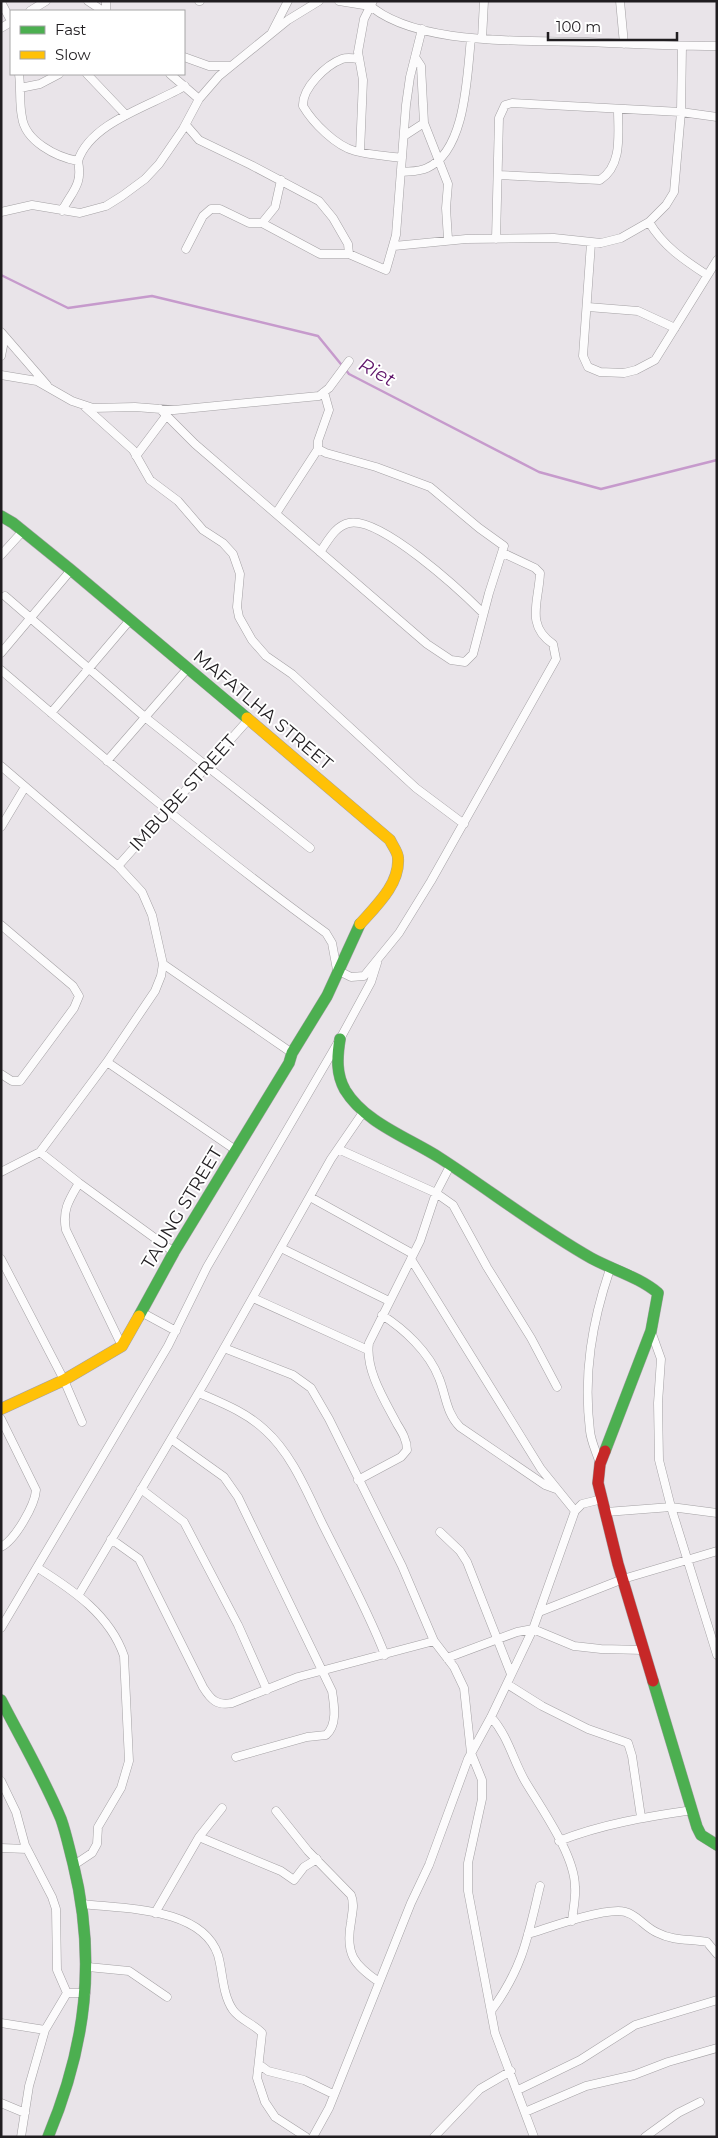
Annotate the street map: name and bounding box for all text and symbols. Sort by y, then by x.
legend [10,10,185,75]
scale bar [548,10,677,42]
text: 100 m [556,17,601,36]
text: Fast [55,20,86,39]
text: Slow [55,45,91,64]
water label: Riet [355,353,399,391]
street label: MAFATLHA STREET [189,645,338,775]
street label: IMBUBE STREET [125,730,242,856]
street label: TAUNG STREET [137,1142,227,1273]

